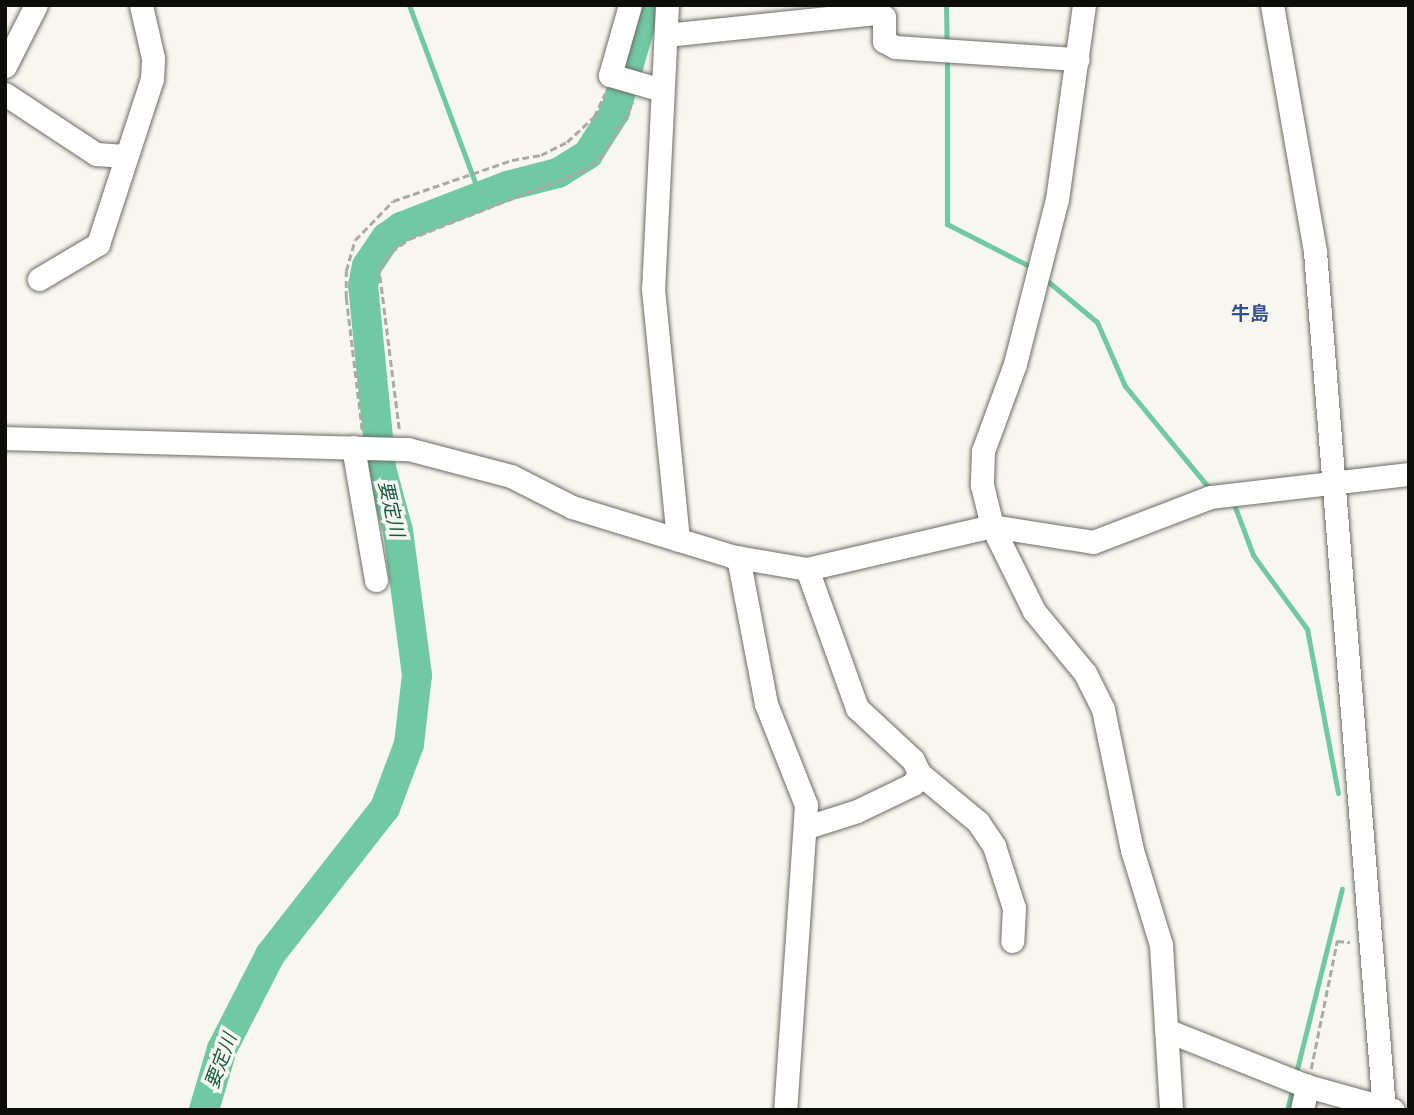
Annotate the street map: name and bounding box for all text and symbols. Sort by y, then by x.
district label: 牛島 [1231,303,1269,325]
water label: 要定川 [373,479,409,539]
water label: 要定川 [201,1030,241,1092]

